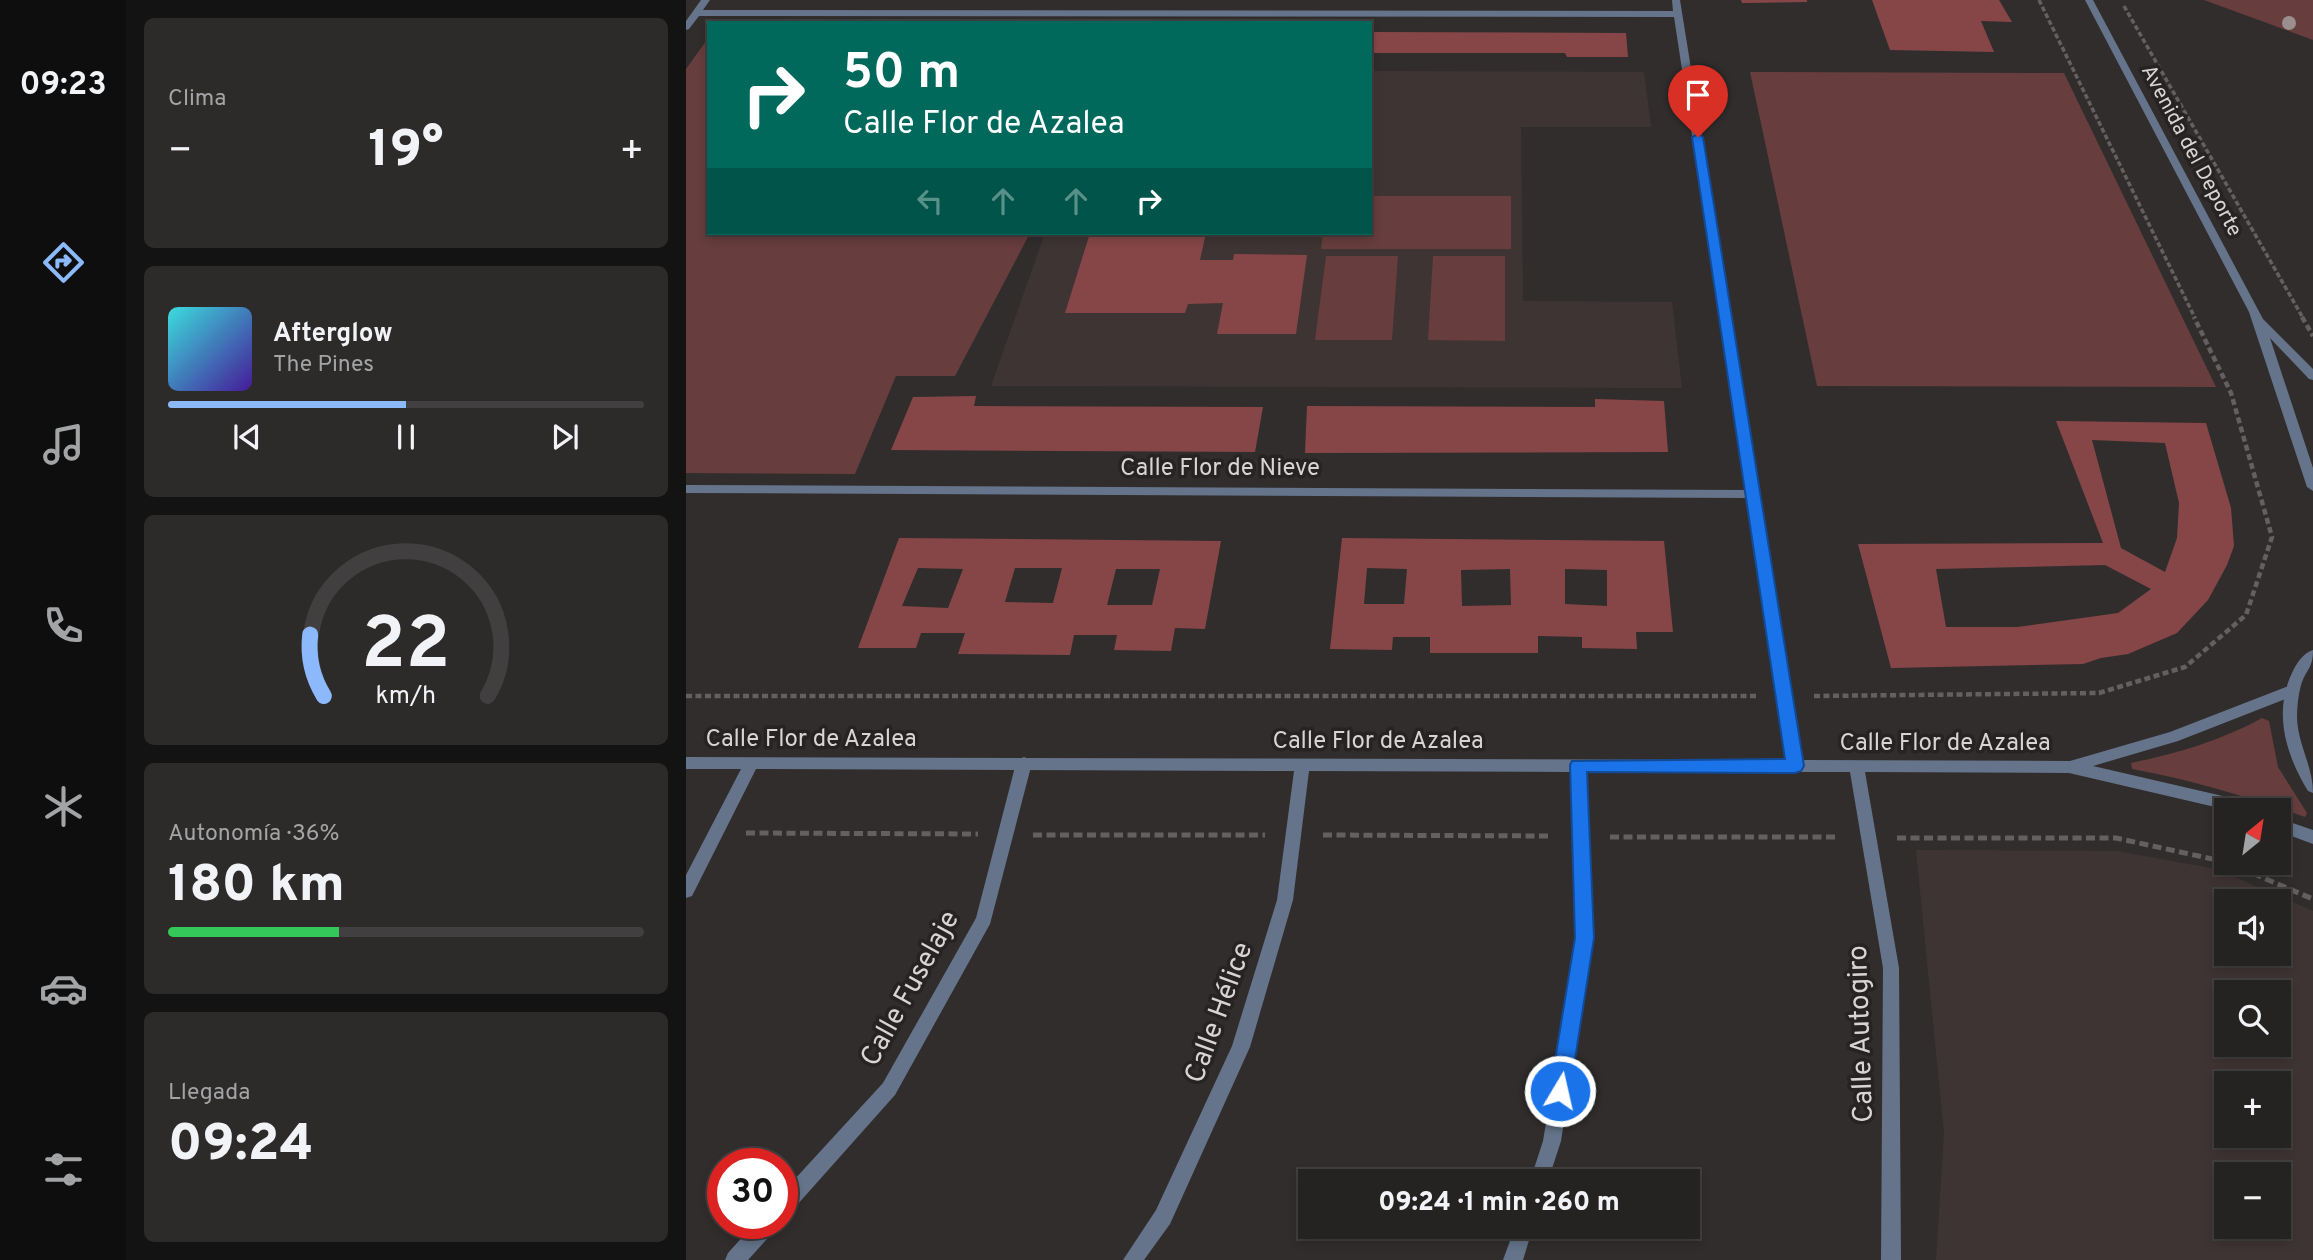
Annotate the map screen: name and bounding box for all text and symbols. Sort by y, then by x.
text: 50 m [843,44,960,106]
icon: right [728,49,819,140]
street label: Avenida del Deporte [2134,60,2248,242]
pin [1668,65,1728,137]
text: 09:23 [19,66,107,106]
icon: arrive [1679,76,1717,114]
text: Clima [168,85,226,114]
text: Calle Flor de Azalea [843,105,1125,145]
text: 19° [368,119,444,185]
text: − [168,128,193,177]
text: + [619,128,644,177]
icon: left [911,182,949,220]
icon: ahead [984,182,1022,220]
icon: ahead [1057,182,1095,220]
icon: right [1130,182,1168,220]
icon: directions [39,238,88,287]
text: Afterglow [273,318,393,351]
text: The Pines [273,351,374,380]
icon: previous [228,418,266,456]
icon: pause [387,418,425,456]
icon: next [546,418,584,456]
icon: music [39,420,88,469]
street label: Calle Flor de Nieve [1120,454,1320,484]
icon: phone [39,601,88,650]
text: 22 [361,602,451,694]
text: km/h [376,681,436,713]
street label: Calle Flor de Azalea [705,725,917,755]
street label: Calle Flor de Azalea [1272,727,1484,757]
street label: Calle Flor de Azalea [1839,729,2051,759]
icon: climate [39,782,88,831]
north arrow [2214,798,2291,875]
map controls [2214,798,2291,1239]
text: Autonomía · 36% [168,820,339,849]
text: 180 km [168,854,345,920]
button: sound [2214,889,2291,966]
street label: Calle Fuselaje [853,905,969,1073]
street label: Calle Hélice [1178,937,1262,1089]
street label: Calle Autogiro [1841,945,1883,1123]
icon: car [39,964,88,1013]
button: search [2214,980,2291,1057]
position arrow [1523,1054,1597,1128]
button: + [2214,1071,2291,1148]
text: Llegada [168,1079,250,1108]
text: 09:24 [168,1113,313,1179]
icon: filters [39,1145,88,1194]
speed limit sign: 30 [707,1148,798,1239]
button: − [2214,1162,2291,1239]
text: 09:24 · 1 min · 260 m [1378,1187,1620,1220]

